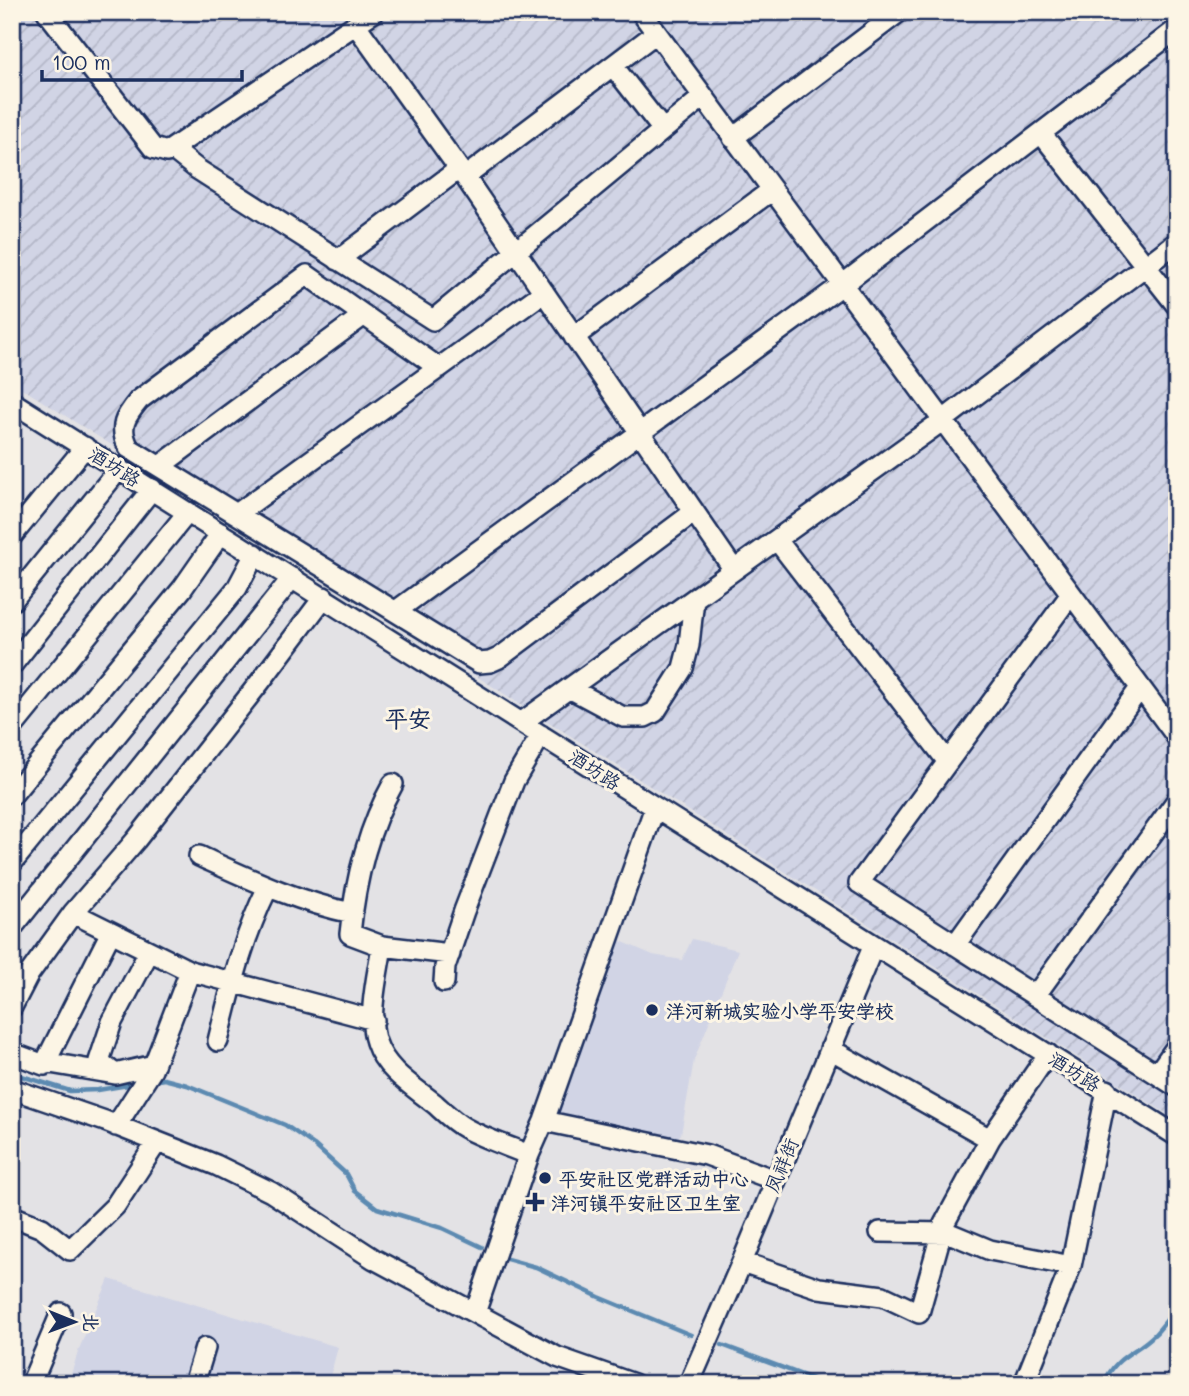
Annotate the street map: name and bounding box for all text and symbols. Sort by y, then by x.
scale bar [42,38,242,82]
text: 100 m [52,48,111,75]
street label: 酒坊路 [84,440,146,492]
district label: 平安 [385,703,431,733]
street label: 酒坊路 [564,743,626,795]
place label: 洋河新城实验小学平安学校 [666,998,894,1023]
marker: 洋河新城实验小学平安学校 [644,1002,660,1018]
street label: 酒坊路 [1044,1045,1106,1097]
street label: 凤祥街 [758,1134,804,1196]
place label: 平安社区党群活动中心 [559,1166,749,1191]
marker: 平安社区党群活动中心 [537,1170,553,1186]
place label: 洋河镇平安社区卫生室 [551,1190,741,1215]
marker: 洋河镇平安社区卫生室 [525,1192,545,1212]
north arrow [38,1288,108,1358]
text: 北 [79,1313,104,1332]

